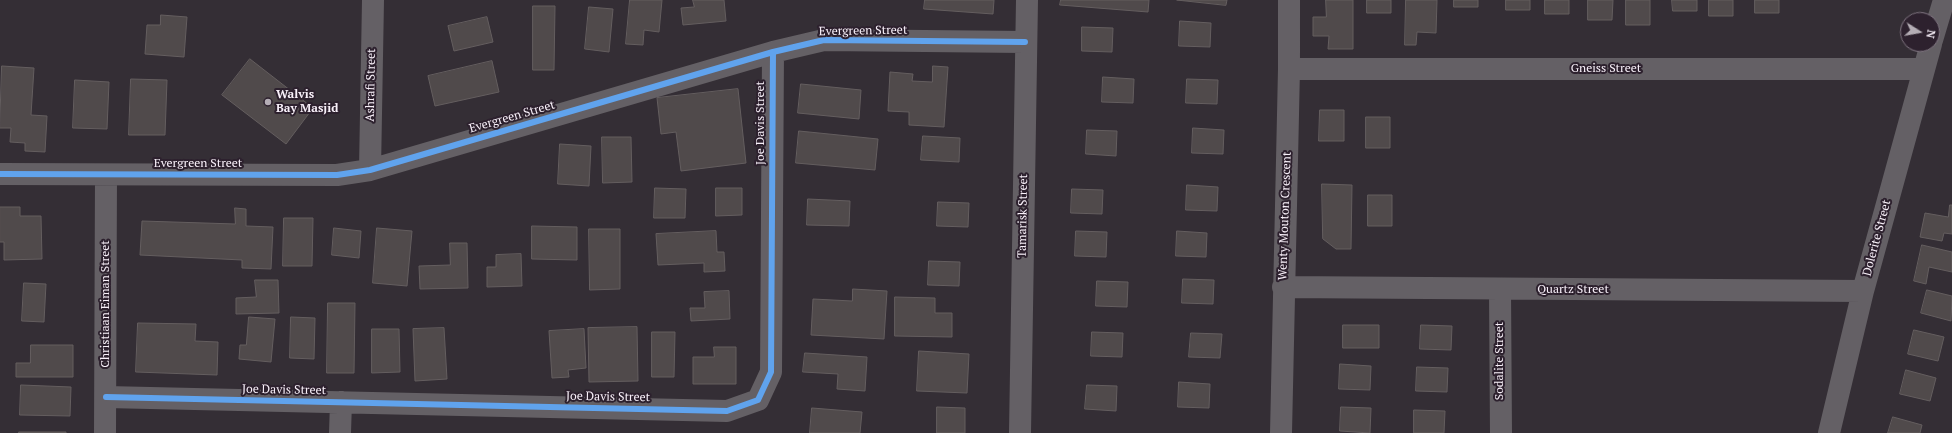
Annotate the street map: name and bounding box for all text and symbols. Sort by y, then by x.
north arrow [1900,12,1940,52]
street label: Evergreen Street [819,23,907,39]
text: N [1923,29,1938,40]
street label: Ashrafi Street [363,48,379,122]
street label: Gneiss Street [1571,62,1641,76]
street label: Joe Davis Street [754,81,768,165]
place label: Walvis Bay Masjid [276,88,338,116]
marker: Walvis Bay Masjid [263,97,273,107]
street label: Evergreen Street [467,98,557,136]
street label: Wenty Mouton Crescent [1276,151,1294,281]
street label: Evergreen Street [154,157,242,171]
street label: Tamarisk Street [1015,174,1031,258]
street label: Dolerite Street [1860,198,1894,278]
street label: Christiaan Eiman Street [99,240,113,368]
street label: Quartz Street [1537,283,1609,297]
street label: Sodalite Street [1493,322,1507,400]
street label: Joe Davis Street [242,382,326,398]
street label: Joe Davis Street [566,389,650,405]

